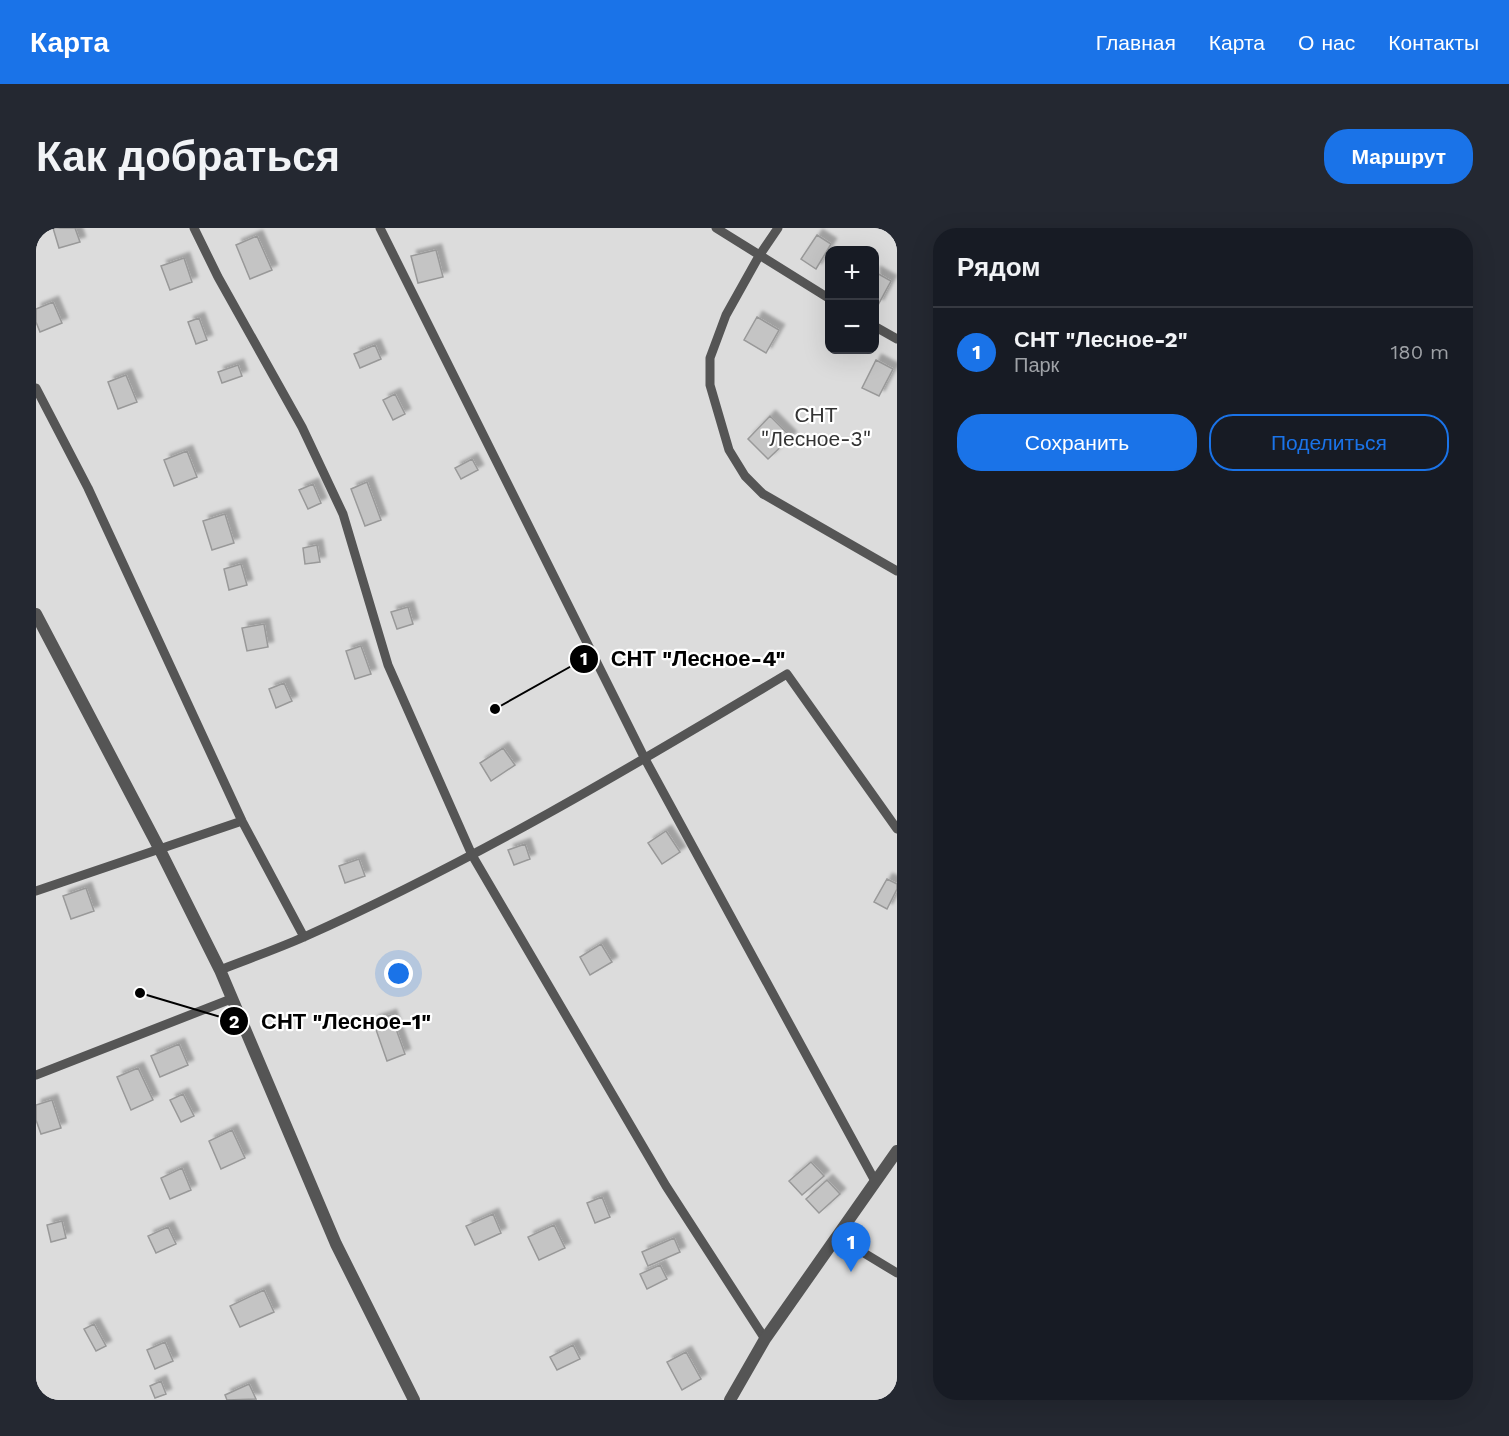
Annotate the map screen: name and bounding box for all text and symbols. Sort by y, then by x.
text: Карта [30,26,109,59]
text: Главная [1096,30,1176,55]
text: Карта [1209,30,1265,55]
text: О нас [1298,30,1355,55]
text: Контакты [1388,30,1479,55]
button: Маршрут [1324,129,1473,184]
text: Как добраться [36,132,340,181]
map controls [825,246,879,354]
button: + [825,246,879,300]
text: Рядом [957,252,1040,282]
button: − [825,300,879,354]
text: СНТ "Лесное-2" [1014,327,1187,352]
text: 1 [972,340,981,364]
text: 180 m [1391,340,1449,364]
text: Парк [1014,353,1059,377]
park label: СНТ "Лесное-3" [761,402,871,451]
button: Сохранить [957,414,1197,471]
button: Поделиться [1209,414,1449,471]
callout: СНТ "Лесное-4" [569,639,798,679]
text: СНТ "Лесное-4" [611,646,785,671]
text: 1 [580,648,588,669]
your location [384,959,413,988]
callout: СНТ "Лесное-1" [219,1001,443,1041]
text: СНТ "Лесное-1" [261,1009,431,1034]
text: 2 [229,1011,239,1032]
pin: 1 [832,1222,870,1272]

